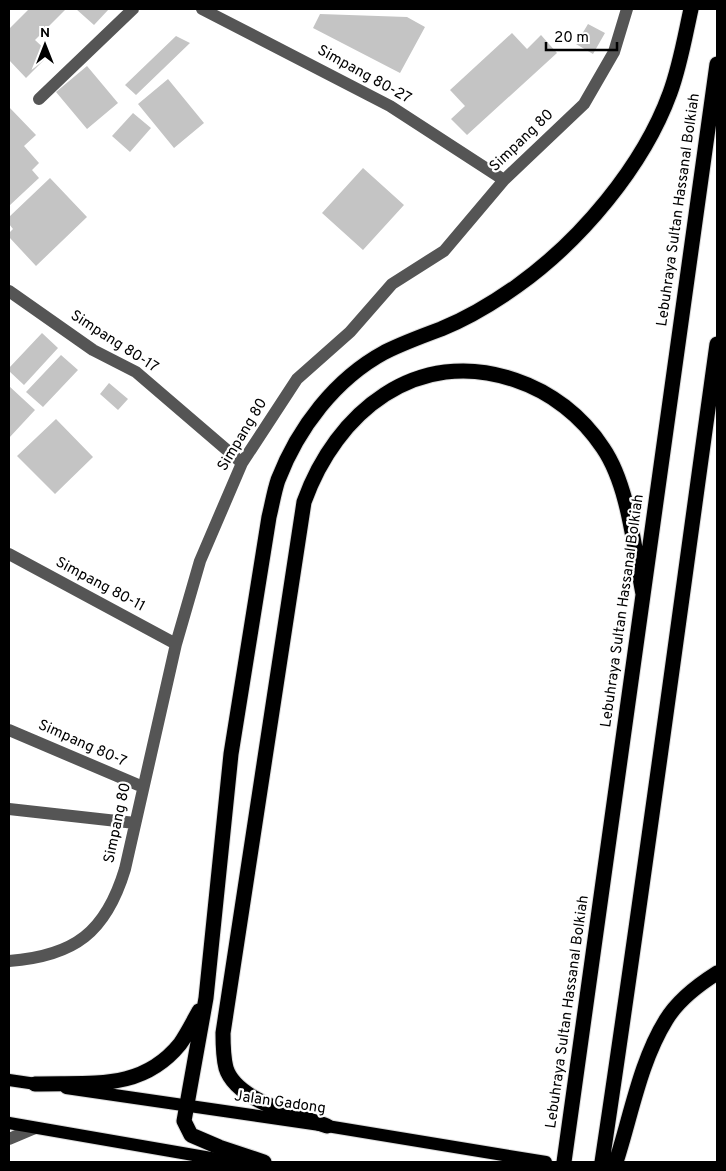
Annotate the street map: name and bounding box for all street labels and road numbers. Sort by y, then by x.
street label: Simpang 80-27 [314,41,414,109]
street label: Lebuhraya Sultan Hassanal Bolkiah [653,92,705,328]
street label: Simpang 80 [486,106,558,176]
street label: Simpang 80-17 [66,306,162,378]
street label: Simpang 80 [214,395,272,475]
street label: Lebuhraya Sultan Hassanal Bolkiah [597,493,649,729]
street label: Simpang 80-11 [52,553,148,617]
street label: Simpang 80-7 [35,716,129,772]
street label: Simpang 80 [100,781,136,865]
street label: Lebuhraya Sultan Hassanal Bolkiah [542,894,594,1130]
street label: Jalan Gadong [233,1087,327,1119]

